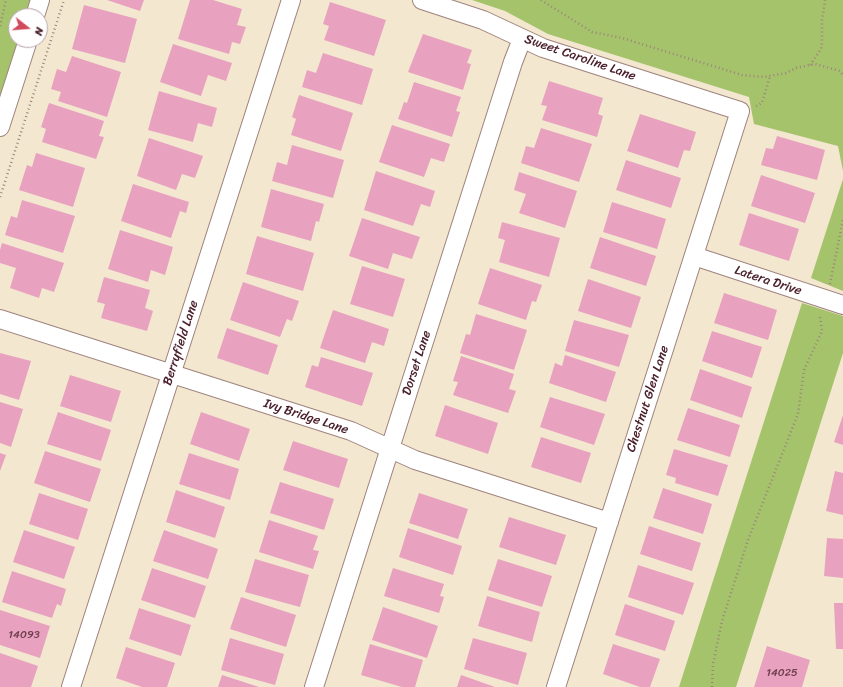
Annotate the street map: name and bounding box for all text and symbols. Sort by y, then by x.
north arrow [8,8,48,48]
text: N [29,25,49,38]
street label: Sweet Caroline Lane [522,32,638,84]
street label: Latera Drive [733,263,803,299]
street label: Berryfield Lane [160,298,202,388]
street label: Dorset Lane [399,329,435,397]
street label: Chestnut Glen Lane [623,344,673,454]
street label: Ivy Bridge Lane [262,396,350,438]
house number: 14093 [8,628,40,642]
house number: 14025 [766,666,798,680]

